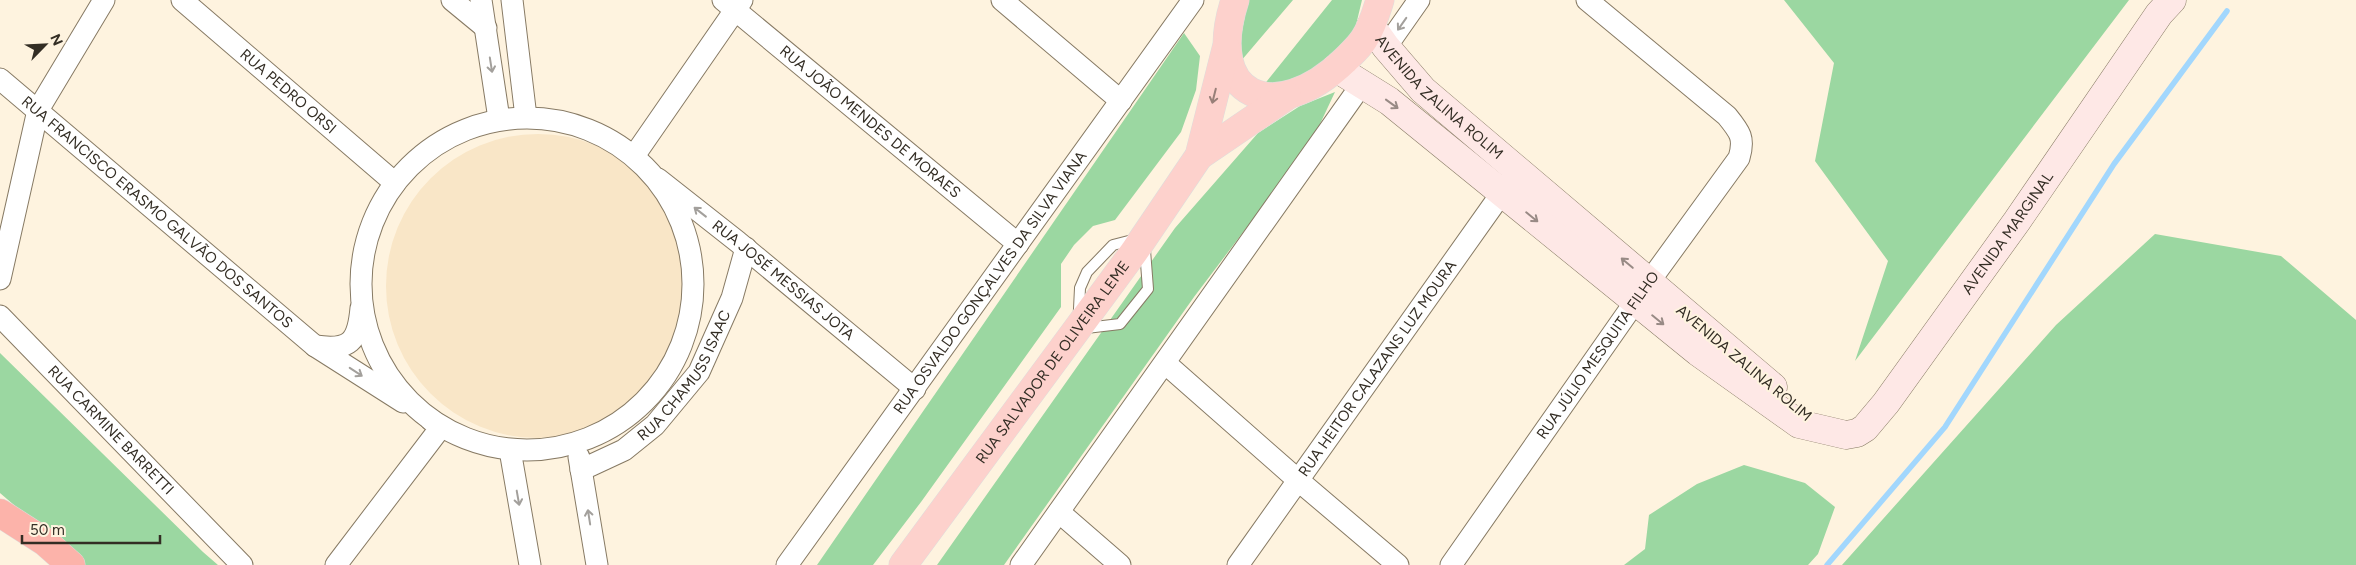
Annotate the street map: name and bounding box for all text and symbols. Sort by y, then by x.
one-way arrow [1397,16,1408,30]
north arrow [20,20,70,70]
text: N [46,32,66,48]
street label: AVENIDA ZALINA ROLIM [1371,32,1507,163]
street label: RUA JOÃO MENDES DE MORAES [776,42,964,202]
street label: RUA PEDRO ORSI [236,45,340,137]
one-way arrow [487,57,497,73]
one-way arrow [1209,88,1219,104]
street label: RUA FRANCISCO ERASMO GALVÃO DOS SANTOS [18,92,296,332]
one-way arrow [1385,98,1398,109]
street label: RUA OSVALDO GONÇALVES DA SILVA VIANA [890,148,1091,417]
street label: AVENIDA MARGINAL [1958,168,2057,298]
one-way arrow [694,206,707,217]
one-way arrow [1525,211,1538,222]
street label: RUA JOSÉ MESSIAS JOTA [709,216,858,344]
street label: RUA SALVADOR DE OLIVEIRA LEME [972,257,1133,467]
street label: RUA HEITOR CALAZANS LUZ MOURA [1295,257,1460,480]
one-way arrow [1620,257,1633,268]
street label: RUA JÚLIO MESQUITA FILHO [1533,268,1663,443]
street label: AVENIDA ZALINA ROLIM [1673,301,1815,425]
street label: RUA CHAMUSS ISAAC [634,307,734,445]
one-way arrow [1651,314,1664,325]
street label: RUA CARMINE BARRETTI [44,362,178,498]
one-way arrow [348,367,362,377]
one-way arrow [514,490,524,506]
one-way arrow [583,509,593,525]
scale bar [22,512,160,544]
text: 50 m [30,521,65,539]

